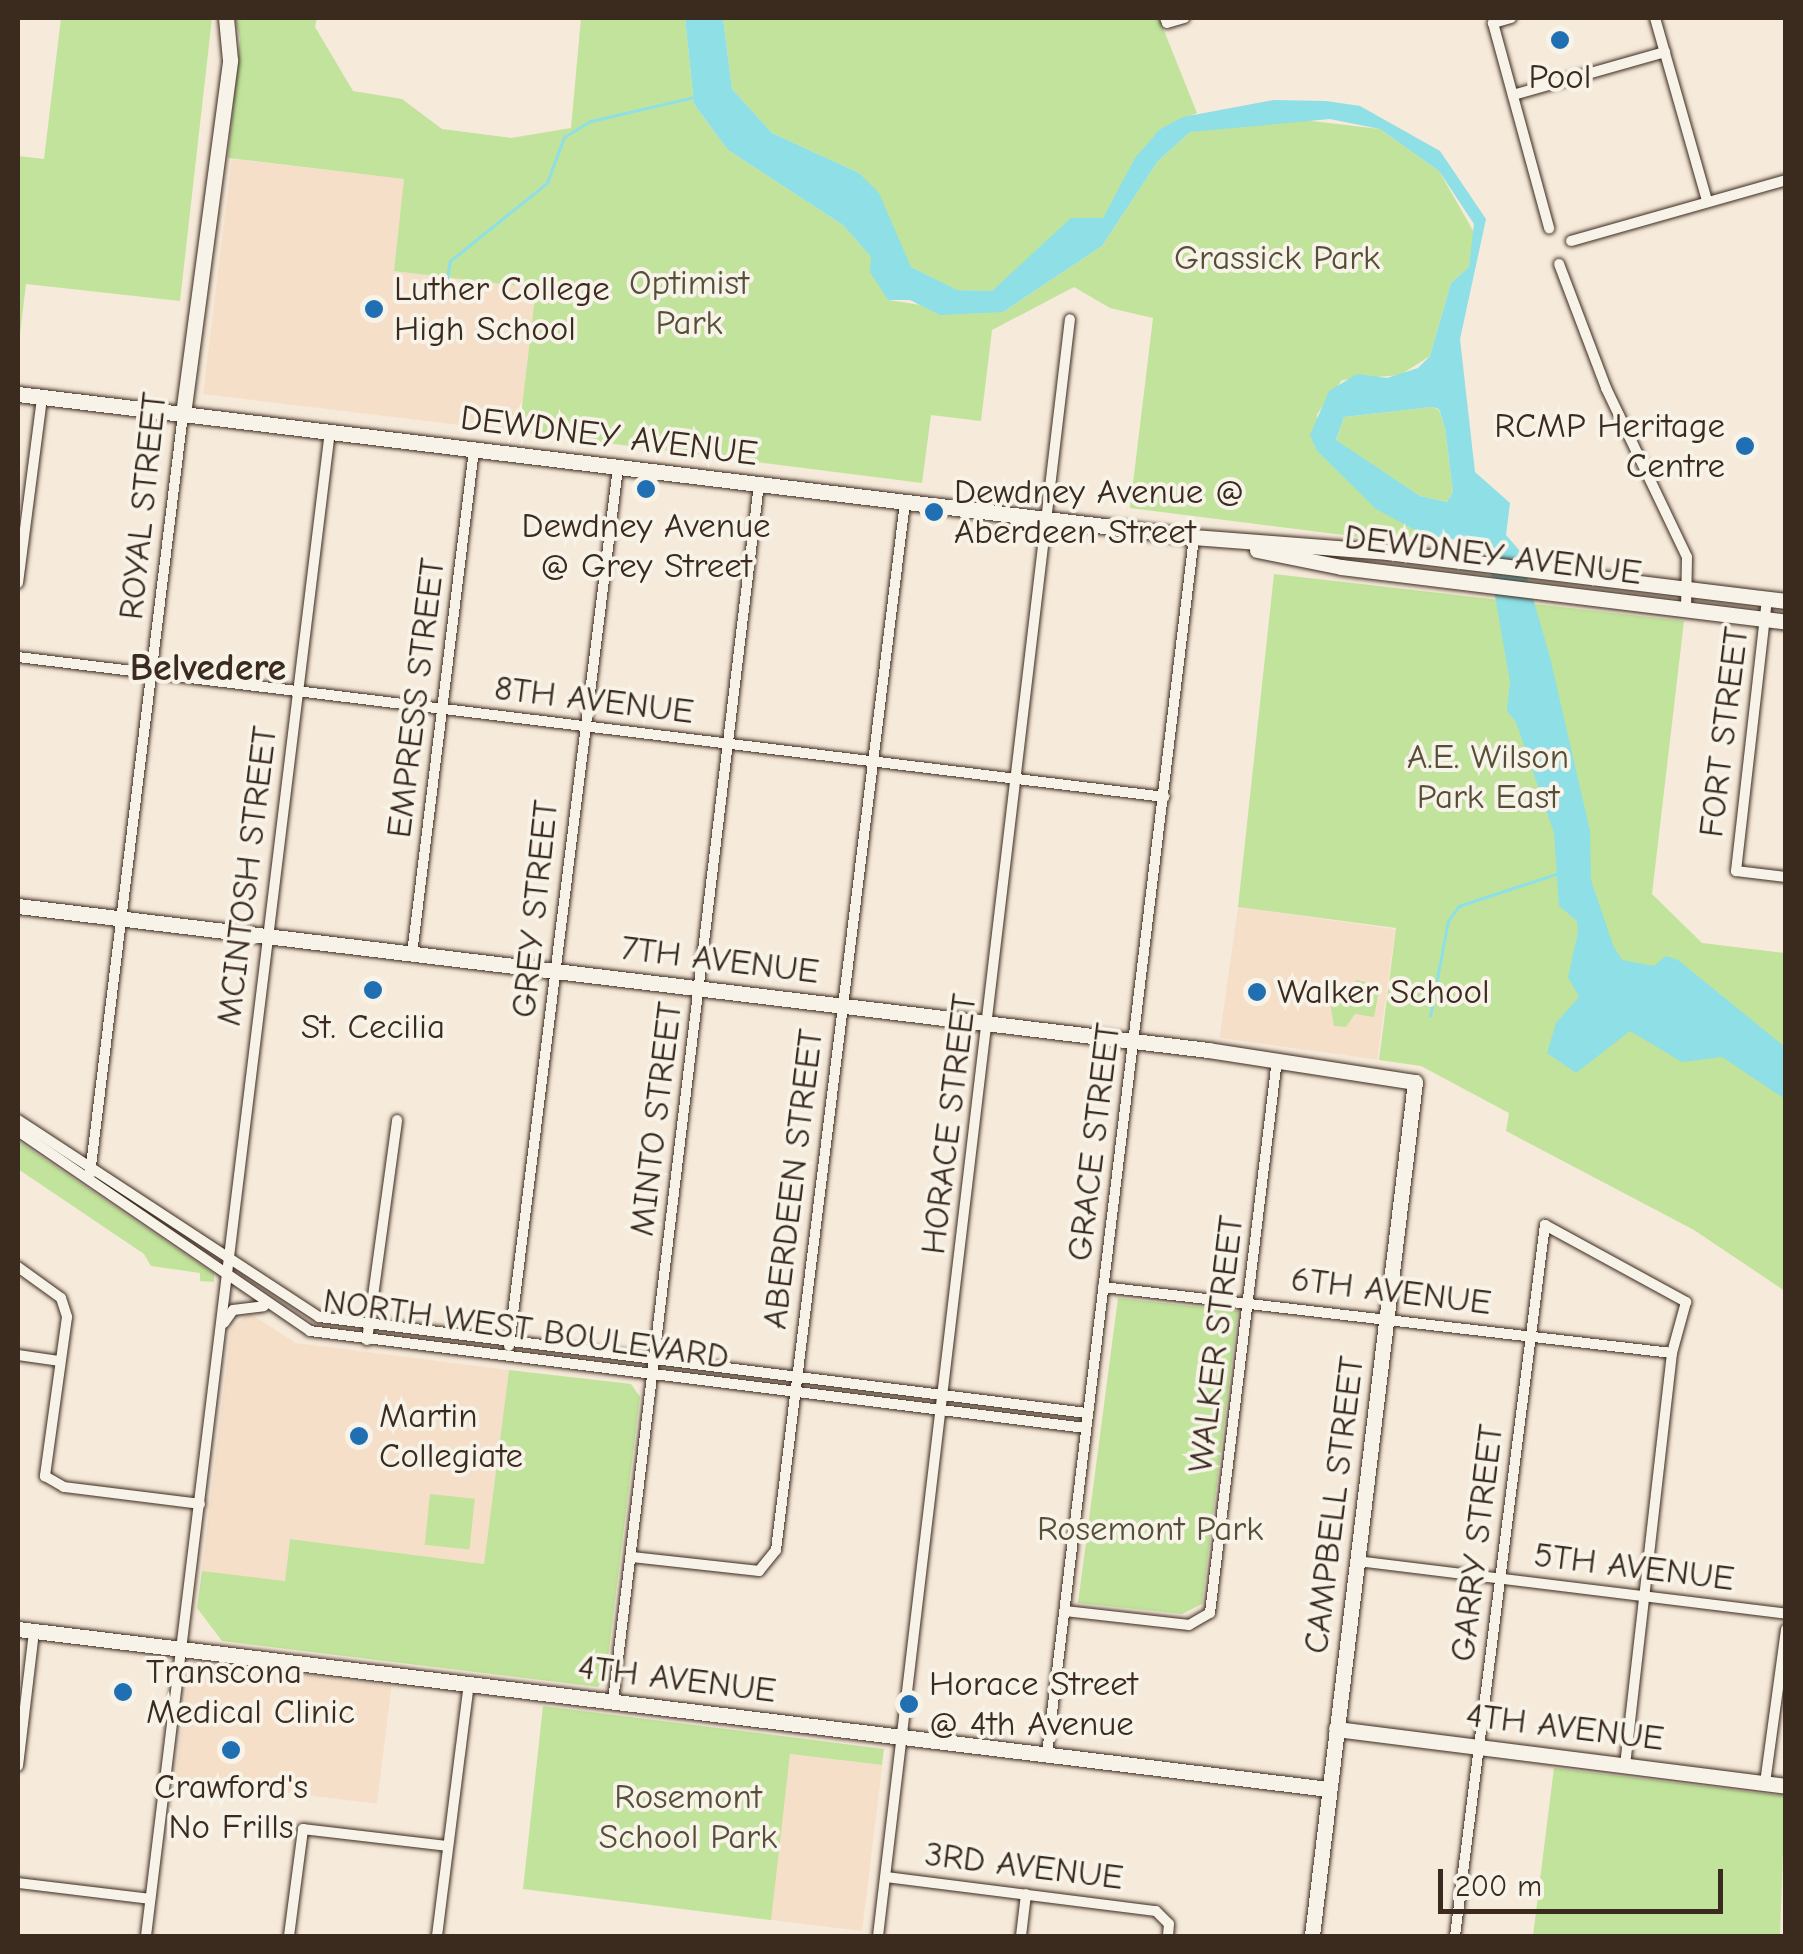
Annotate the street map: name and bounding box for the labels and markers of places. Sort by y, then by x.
marker: Pool [1549,29,1571,51]
place label: Pool [1529,56,1591,98]
place label: Luther College High School [394,268,610,350]
marker: Luther College High School [363,298,385,320]
place label: RCMP Heritage Centre [1494,405,1725,487]
marker: RCMP Heritage Centre [1734,435,1756,457]
place label: Dewdney Avenue @ Aberdeen Street [954,471,1244,553]
marker: Dewdney Avenue @ Grey Street [635,478,657,500]
marker: Dewdney Avenue @ Aberdeen Street [923,501,945,523]
place label: Dewdney Avenue @ Grey Street [521,505,771,587]
place label: Walker School [1277,971,1490,1013]
marker: St. Cecilia [362,979,384,1001]
marker: Walker School [1246,981,1268,1003]
place label: St. Cecilia [301,1006,445,1048]
place label: Martin Collegiate [379,1395,523,1477]
marker: Martin Collegiate [348,1425,370,1447]
place label: Transcona Medical Clinic [146,1651,355,1733]
place label: Horace Street @ 4th Avenue [929,1663,1138,1745]
marker: Transcona Medical Clinic [110,1679,136,1705]
marker: Horace Street @ 4th Avenue [898,1693,920,1715]
marker: Crawford's No Frills [220,1739,242,1761]
place label: Crawford's No Frills [154,1766,308,1848]

